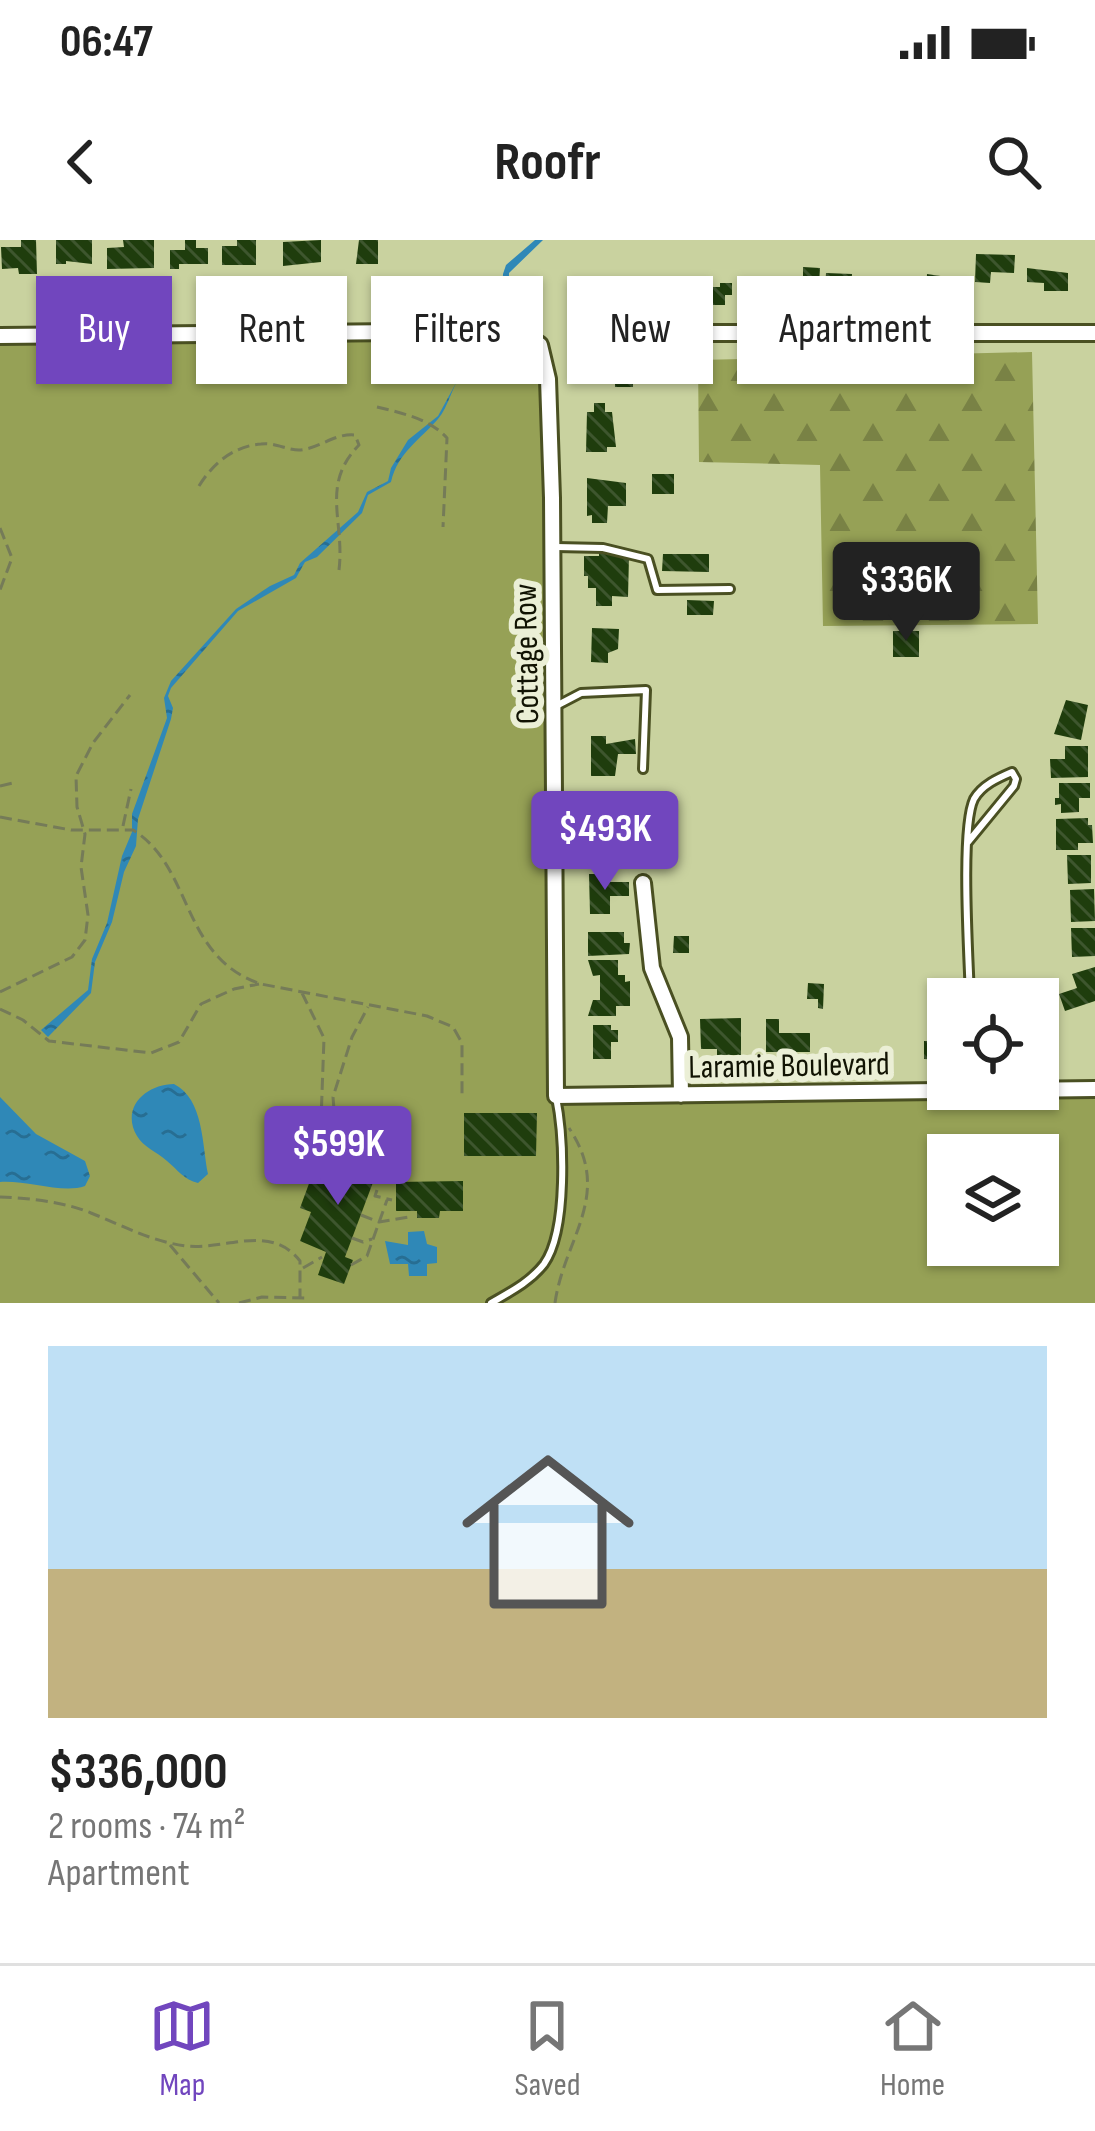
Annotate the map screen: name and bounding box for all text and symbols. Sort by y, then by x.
text: 06:47 [60,15,153,70]
icon: back [48,129,114,195]
icon: search [981,129,1047,195]
text: Roofr [494,130,601,195]
chip: Buy [36,276,172,384]
chip: Rent [196,276,347,384]
chip: Filters [371,276,543,384]
chip: New [567,276,713,384]
chip: Apartment [737,276,974,384]
pin: $336K [822,542,990,644]
text: $336K [860,557,952,604]
street label: Cottage Row [506,583,548,725]
pin: $493K [521,791,689,893]
text: $493K [558,806,652,853]
map controls [927,978,1059,1266]
button: locate [927,978,1059,1110]
street label: Laramie Boulevard [688,1044,890,1088]
pin: $599K [254,1106,422,1208]
text: $599K [291,1121,385,1168]
button: layers [927,1134,1059,1266]
icon: home [440,1424,656,1640]
text: $336,000 [48,1742,228,1803]
text: 2 rooms · 74 m² [48,1803,246,1850]
text: Apartment [48,1850,190,1897]
tab: Map [149,1993,215,2105]
tab: Saved [514,1993,581,2105]
tab: Home [880,1993,946,2105]

